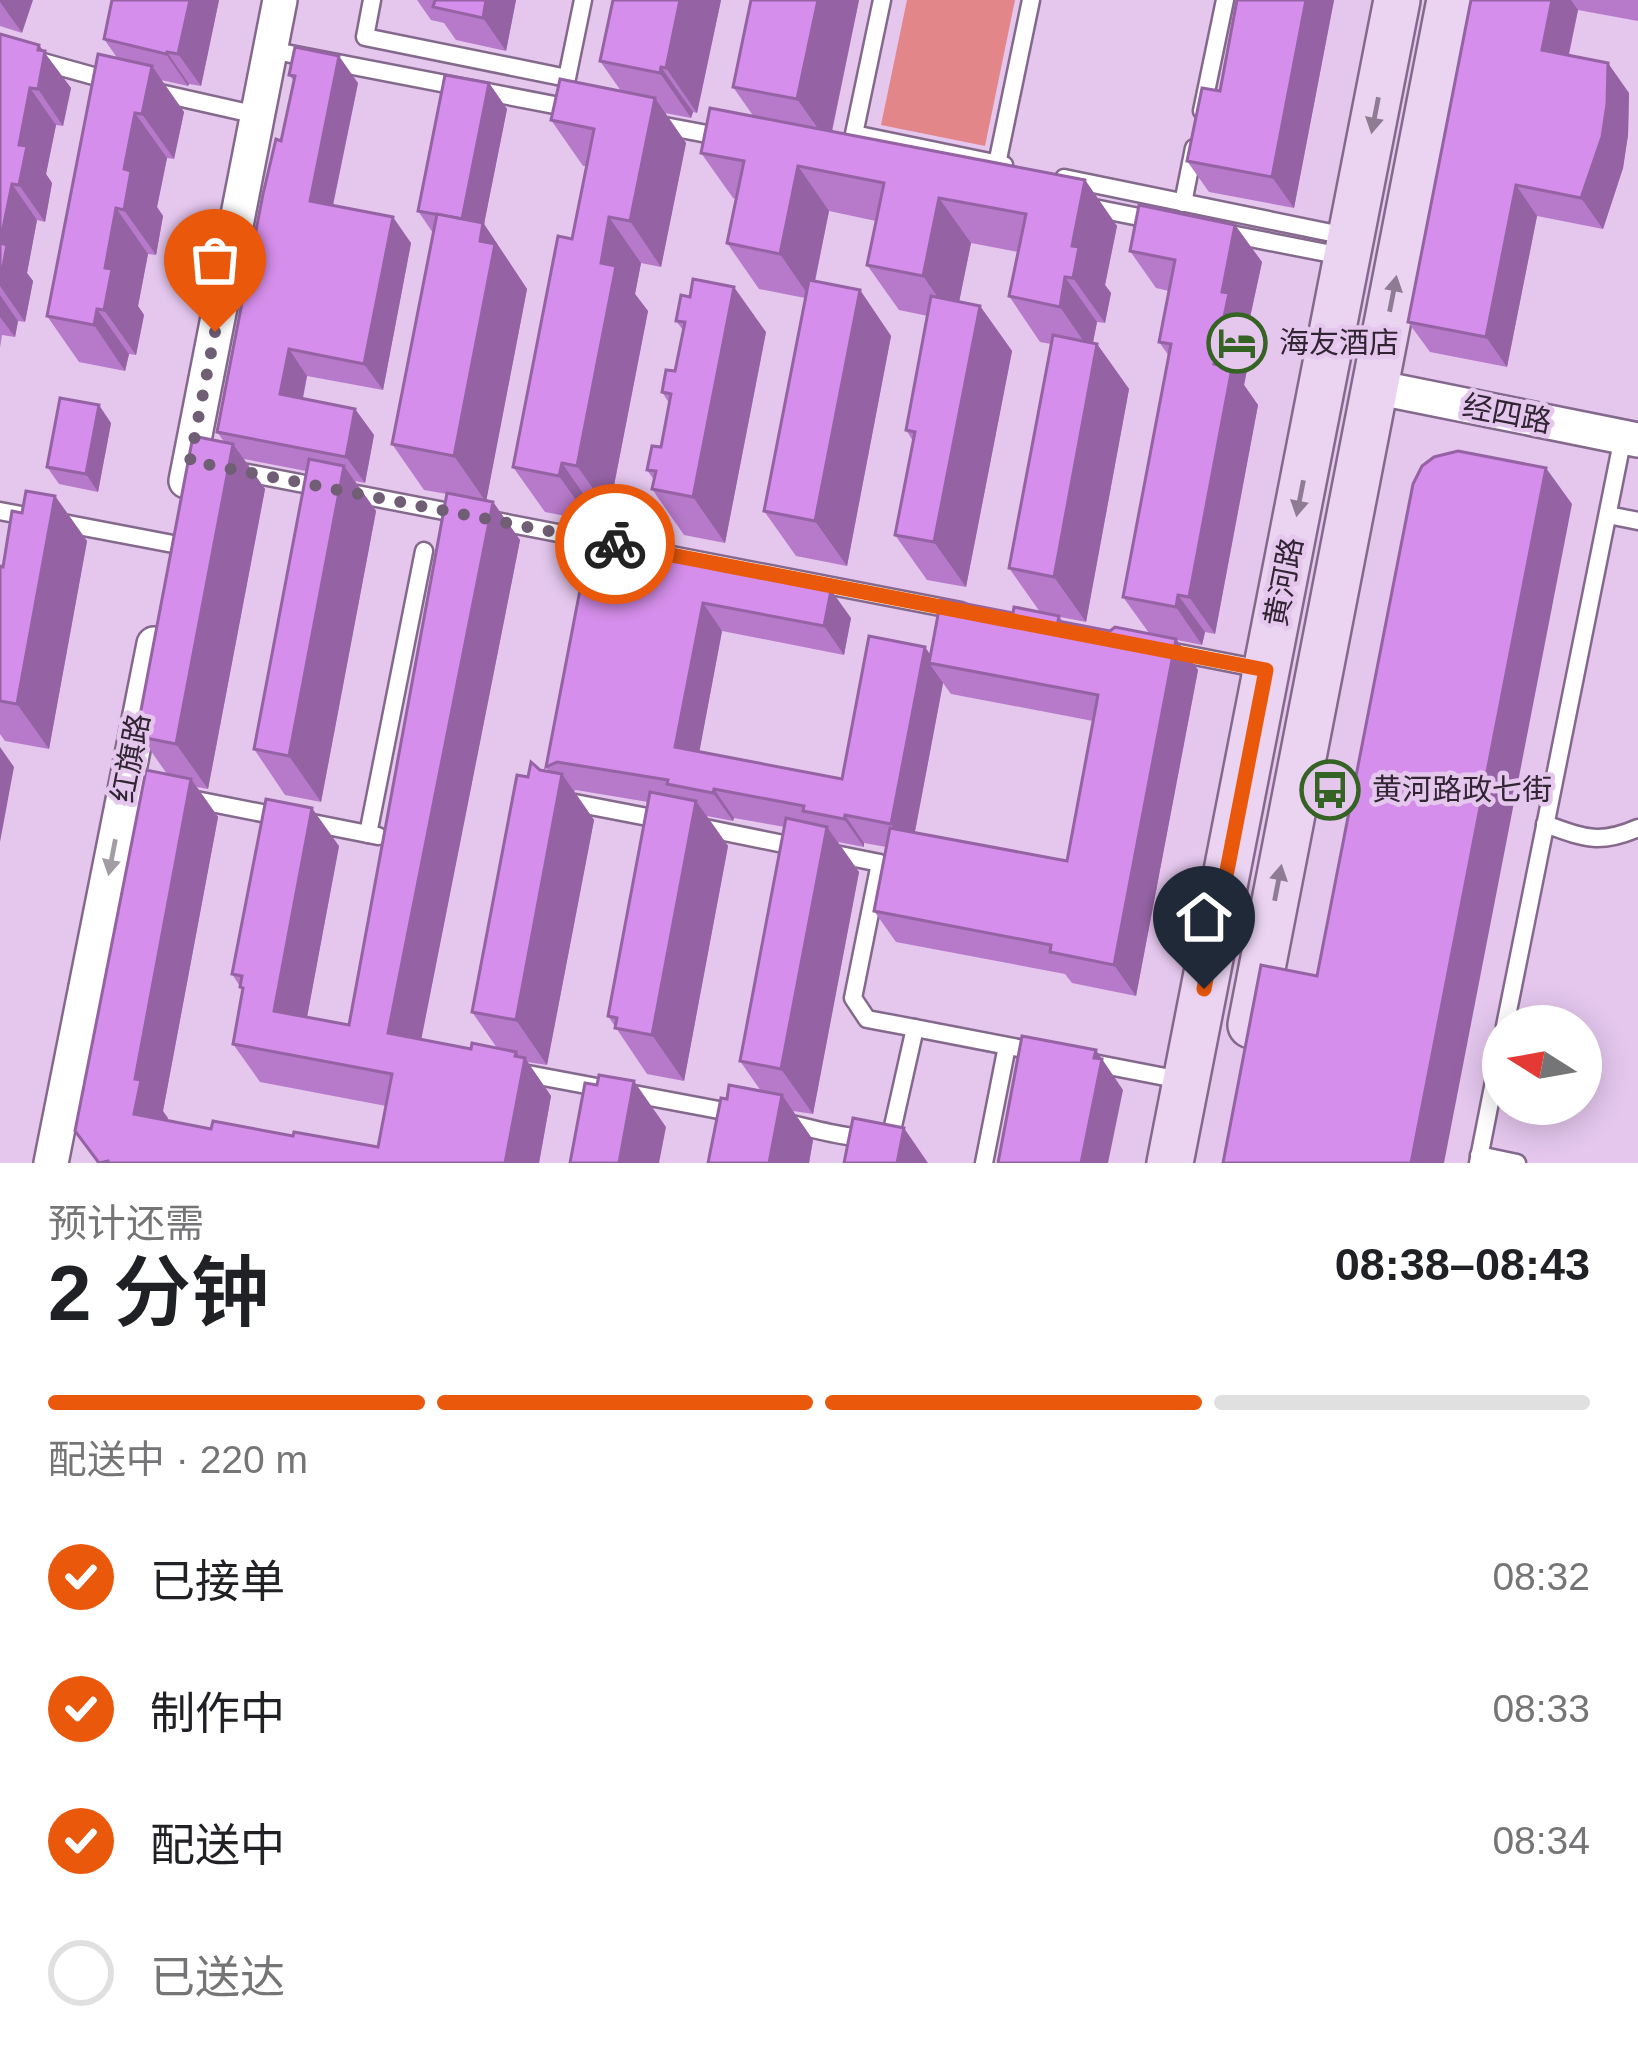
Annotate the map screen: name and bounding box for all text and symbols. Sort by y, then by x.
one-way arrow [1365,96,1384,134]
pin [164,209,266,332]
icon: bag [182,227,248,293]
one-way arrow [1384,275,1403,313]
hotel icon: 海友酒店 [1206,312,1268,374]
place label: 海友酒店 [1279,326,1399,359]
street label: 经四路 [1460,389,1554,438]
one-way arrow [1290,479,1309,517]
courier [555,484,675,604]
icon: bike [582,511,648,577]
street label: 黄河路 [1259,535,1308,629]
street label: 红旗路 [106,711,155,805]
bus stop icon: 黄河路政七街 [1299,759,1361,821]
place label: 黄河路政七街 [1372,773,1552,806]
one-way arrow [102,838,121,876]
one-way arrow [1269,864,1288,902]
pin [1153,866,1255,989]
icon: home [1171,884,1237,950]
north arrow [1482,1005,1602,1125]
map controls [1482,1005,1602,1125]
text: 预计还需 [48,1202,204,1245]
text: 08:38–08:43 [1335,1239,1590,1290]
text: 2 分钟 [48,1249,269,1337]
text: 配送中 · 220 m [48,1438,308,1481]
icon: check [48,1544,114,1610]
text: 08:32 [1492,1555,1590,1598]
text: 已接单 [150,1556,285,1607]
icon: check [48,1676,114,1742]
text: 08:33 [1492,1687,1590,1730]
text: 制作中 [150,1688,285,1739]
icon: check [48,1808,114,1874]
text: 08:34 [1492,1819,1590,1862]
text: 配送中 [150,1820,285,1871]
text: 已送达 [150,1952,285,2003]

